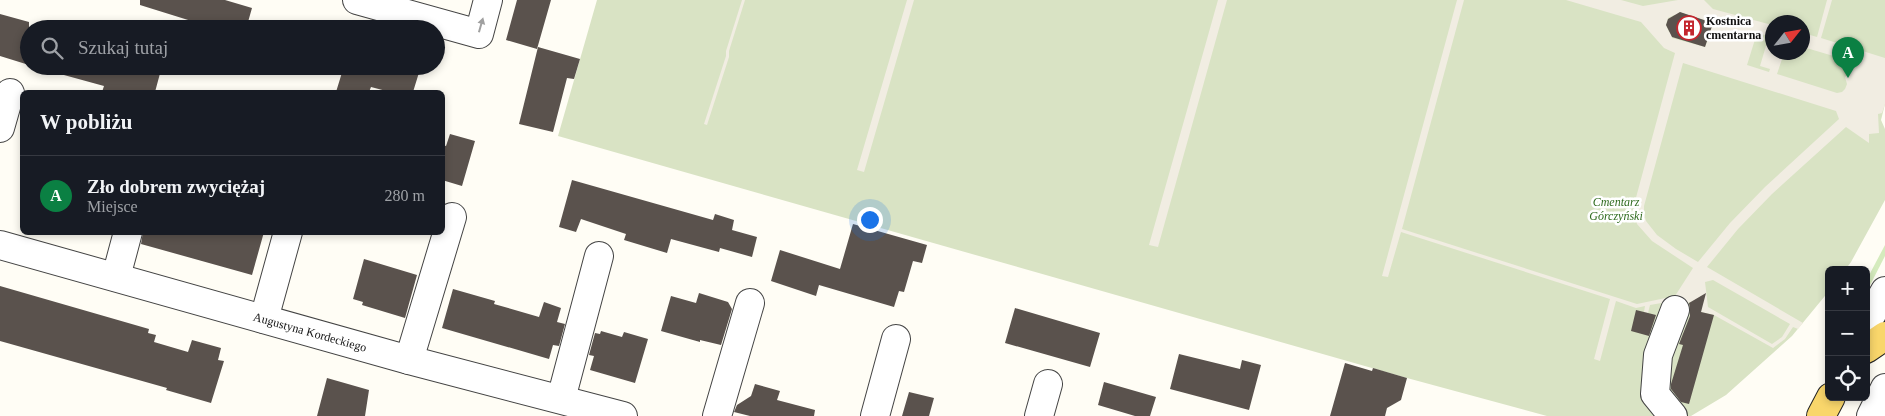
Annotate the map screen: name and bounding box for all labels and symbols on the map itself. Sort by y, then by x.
place label: Kostnica cmentarna [1706,14,1761,42]
building icon: Kostnica cmentarna [1676,15,1702,41]
north arrow [1765,15,1810,60]
one-way arrow [478,17,486,32]
pin: A [1832,37,1864,78]
park label: Cmentarz Górczyński [1589,195,1643,223]
your location [857,207,883,233]
street label: Augustyna Kordeckiego [252,310,368,355]

